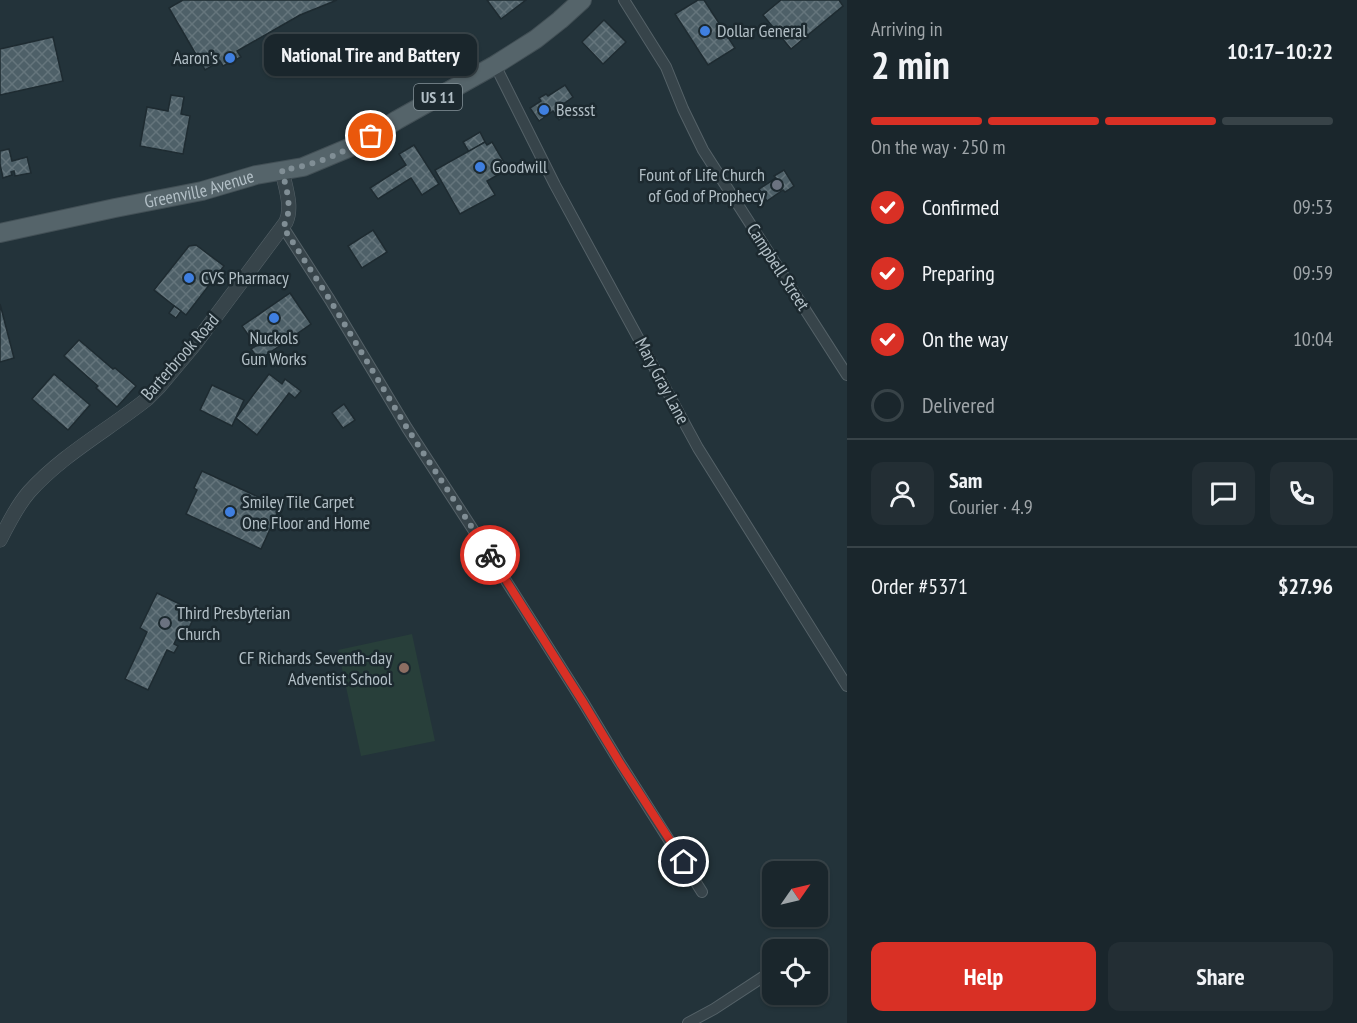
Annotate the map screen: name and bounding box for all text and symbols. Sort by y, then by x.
text: Arriving in [871,16,943,42]
place label: Dollar General [717,19,807,42]
marker: Dollar General [698,24,712,38]
callout: National Tire and Battery [264,34,478,76]
text: 10:17–10:22 [1227,37,1333,65]
text: 2 min [871,39,950,90]
text: National Tire and Battery [281,42,460,68]
place label: Aaron's [173,46,218,69]
marker: Aaron's [223,51,237,65]
road number: US 11 [414,84,462,110]
place label: Bessst [556,98,595,121]
marker: Bessst [537,103,551,117]
pin [345,110,396,161]
icon: bag [354,119,387,152]
text: On the way · 250 m [871,134,1006,160]
place label: Goodwill [492,155,548,178]
marker: Goodwill [473,160,487,174]
place label: Fount of Life Church of God of Prophecy [639,163,765,207]
street label: Greenville Avenue [142,164,257,213]
marker: Fount of Life Church of God of Prophecy [770,178,784,192]
icon: check [871,191,904,224]
text: Confirmed [922,193,999,221]
text: 09:53 [1293,194,1333,220]
street label: Campbell Street [742,219,815,315]
icon: check [871,257,904,290]
text: Preparing [922,259,995,287]
text: 09:59 [1293,260,1333,286]
place label: CVS Pharmacy [201,266,289,289]
marker: CVS Pharmacy [182,271,196,285]
street label: Barterbrook Road [136,309,224,405]
marker: Nuckols Gun Works [267,311,281,325]
icon: check [871,323,904,356]
text: On the way [922,325,1008,353]
place label: Nuckols Gun Works [241,326,307,370]
text: 10:04 [1293,326,1333,352]
street label: Mary Gray Lane [630,334,695,428]
text: Delivered [922,391,995,419]
button: person [871,462,934,525]
button: chat [1192,462,1255,525]
button: phone [1270,462,1333,525]
text: Sam [949,466,982,494]
place label: Smiley Tile Carpet One Floor and Home [242,490,370,534]
text: Courier · 4.9 [949,494,1033,520]
marker: Smiley Tile Carpet One Floor and Home [223,505,237,519]
courier [460,525,520,585]
icon: bike [474,539,507,572]
text: Order #5371 [871,572,968,600]
text: $27.96 [1278,572,1333,600]
place label: Third Presbyterian Church [177,601,290,645]
marker: Third Presbyterian Church [158,616,172,630]
place label: CF Richards Seventh-day Adventist School [239,646,393,690]
marker: CF Richards Seventh-day Adventist School [397,661,411,675]
pin [658,836,709,887]
icon: home [667,845,700,878]
north arrow [762,861,828,927]
map controls [762,861,828,1005]
button: locate [762,939,828,1005]
button: Help [871,942,1096,1011]
button: Share [1108,942,1333,1011]

